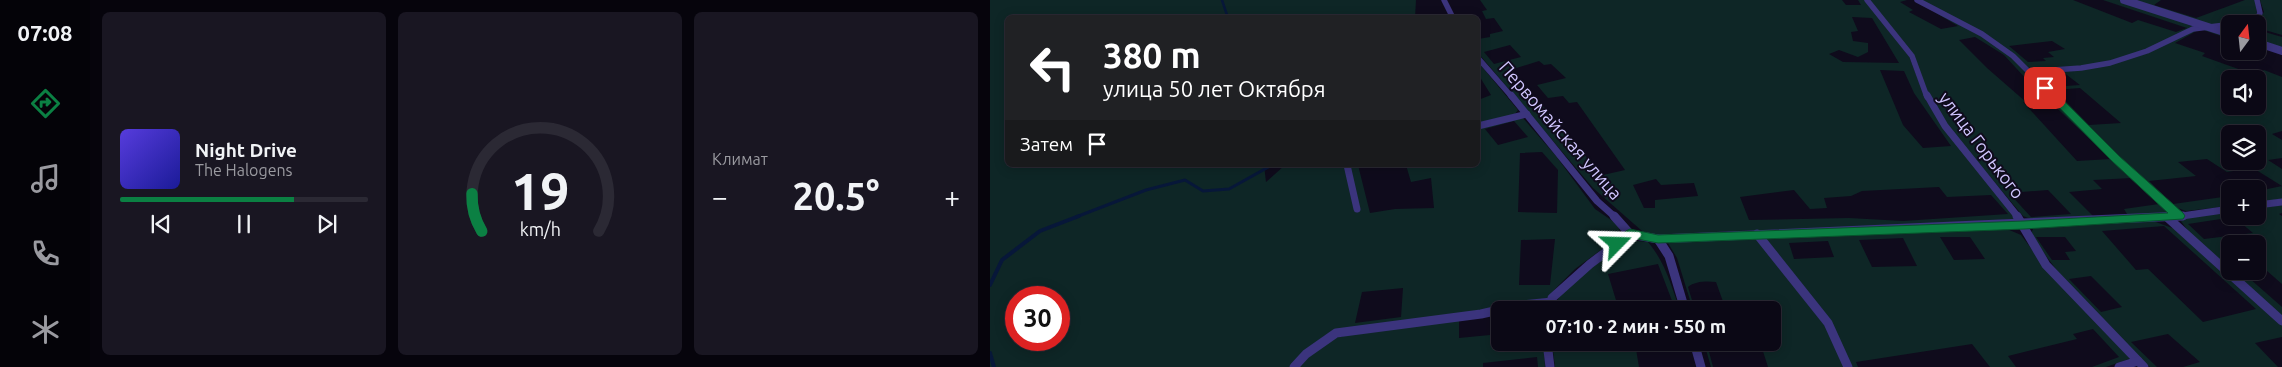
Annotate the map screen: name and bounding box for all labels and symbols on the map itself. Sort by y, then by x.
north arrow [2221,15,2266,60]
street label: Первомайская улица [1496,57,1626,203]
pin [2024,67,2066,109]
street label: улица Горького [1935,88,2029,202]
position arrow [1590,217,1642,269]
speed limit sign: 30 [1005,286,1070,351]

